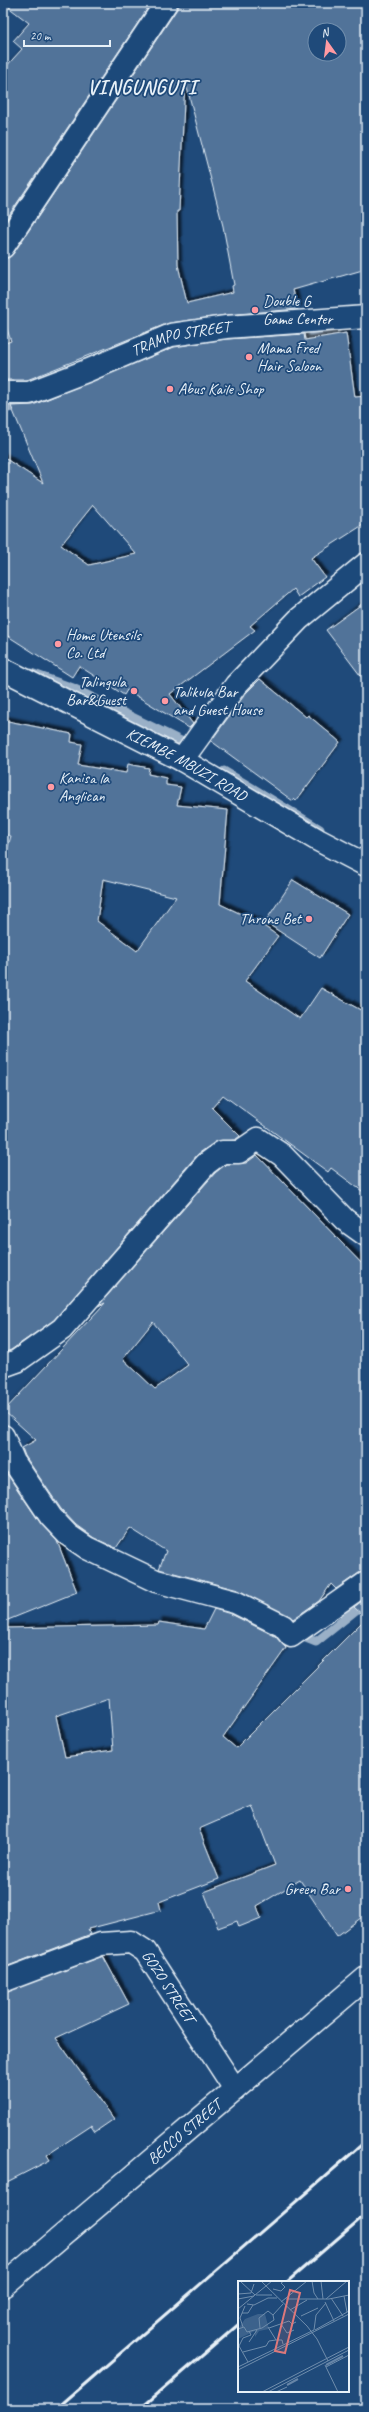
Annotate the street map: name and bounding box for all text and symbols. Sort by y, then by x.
scale bar [24,22,110,48]
north arrow [307,22,347,62]
text: N [320,24,332,40]
text: 20 m [30,28,52,44]
district label: VINGUNGUTI [87,75,201,100]
place label: Double G Game Center [263,291,334,329]
marker: Double G Game Center [250,305,260,315]
street label: TRAMPO STREET [128,316,234,361]
place label: Mama Fred Hair Saloon [257,338,322,376]
marker: Mama Fred Hair Saloon [244,352,254,362]
place label: Abus Kaile Shop [178,379,265,399]
marker: Abus Kaile Shop [165,384,175,394]
place label: Home Utensils Co. Ltd [66,625,142,663]
marker: Home Utensils Co. Ltd [53,639,63,649]
place label: Talingula Bar&Guest [66,672,128,710]
place label: Talikula Bar and Guest House [173,682,264,720]
marker: Talingula Bar&Guest [129,686,139,696]
marker: Talikula Bar and Guest House [160,696,170,706]
street label: KIEMBE MBUZI ROAD [123,723,252,807]
place label: Kanisa la Anglican [59,768,110,806]
marker: Kanisa la Anglican [46,782,56,792]
place label: Throne Bet [239,909,303,929]
marker: Throne Bet [304,914,314,924]
place label: Green Bar [284,1879,341,1899]
marker: Green Bar [343,1884,353,1894]
street label: GOZO STREET [137,1947,202,2031]
street label: BECCO STREET [143,2093,228,2169]
inset map [238,2281,349,2392]

